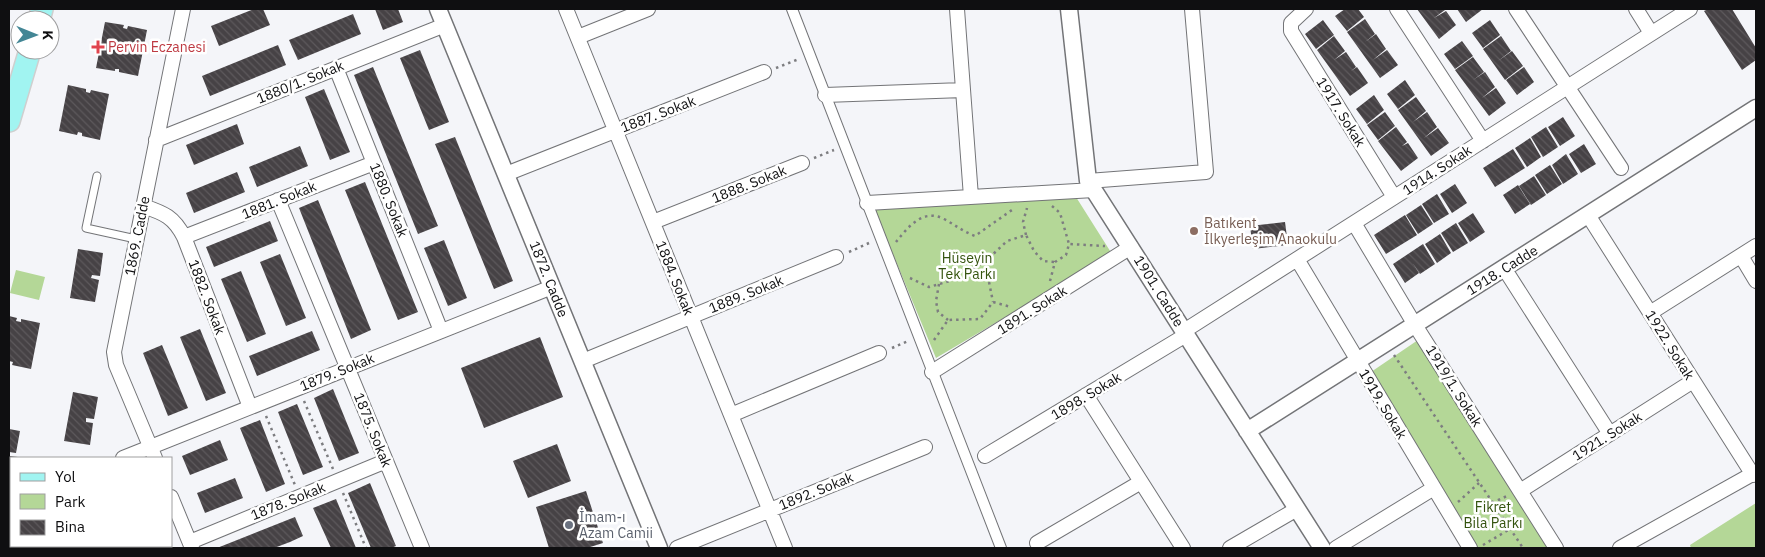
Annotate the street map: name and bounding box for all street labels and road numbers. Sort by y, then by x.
street label: 1880/1. Sokak [254,56,347,108]
street label: 1917. Sokak [1312,74,1370,151]
street label: 1887. Sokak [618,91,699,137]
street label: 1914. Sokak [1399,141,1475,199]
street label: 1880. Sokak [366,160,412,240]
street label: 1888. Sokak [709,161,789,207]
street label: 1881. Sokak [239,177,319,223]
street label: 1869. Cadde [120,194,154,277]
street label: 1872. Cadde [526,238,573,320]
street label: 1884. Sokak [652,238,698,318]
street label: 1918. Cadde [1463,241,1541,299]
street label: 1901. Cadde [1130,252,1188,330]
street label: 1882. Sokak [184,257,230,338]
street label: 1889. Sokak [706,271,786,317]
street label: 1891. Sokak [994,281,1071,339]
street label: 1922. Sokak [1641,307,1699,384]
street label: 1919/1. Sokak [1422,342,1486,431]
street label: 1879. Sokak [297,349,377,395]
street label: 1919. Sokak [1355,366,1411,443]
street label: 1898. Sokak [1048,368,1125,424]
street label: 1875. Sokak [350,390,396,470]
street label: 1921. Sokak [1569,407,1646,465]
street label: 1892. Sokak [776,468,856,514]
street label: 1878. Sokak [248,478,328,524]

